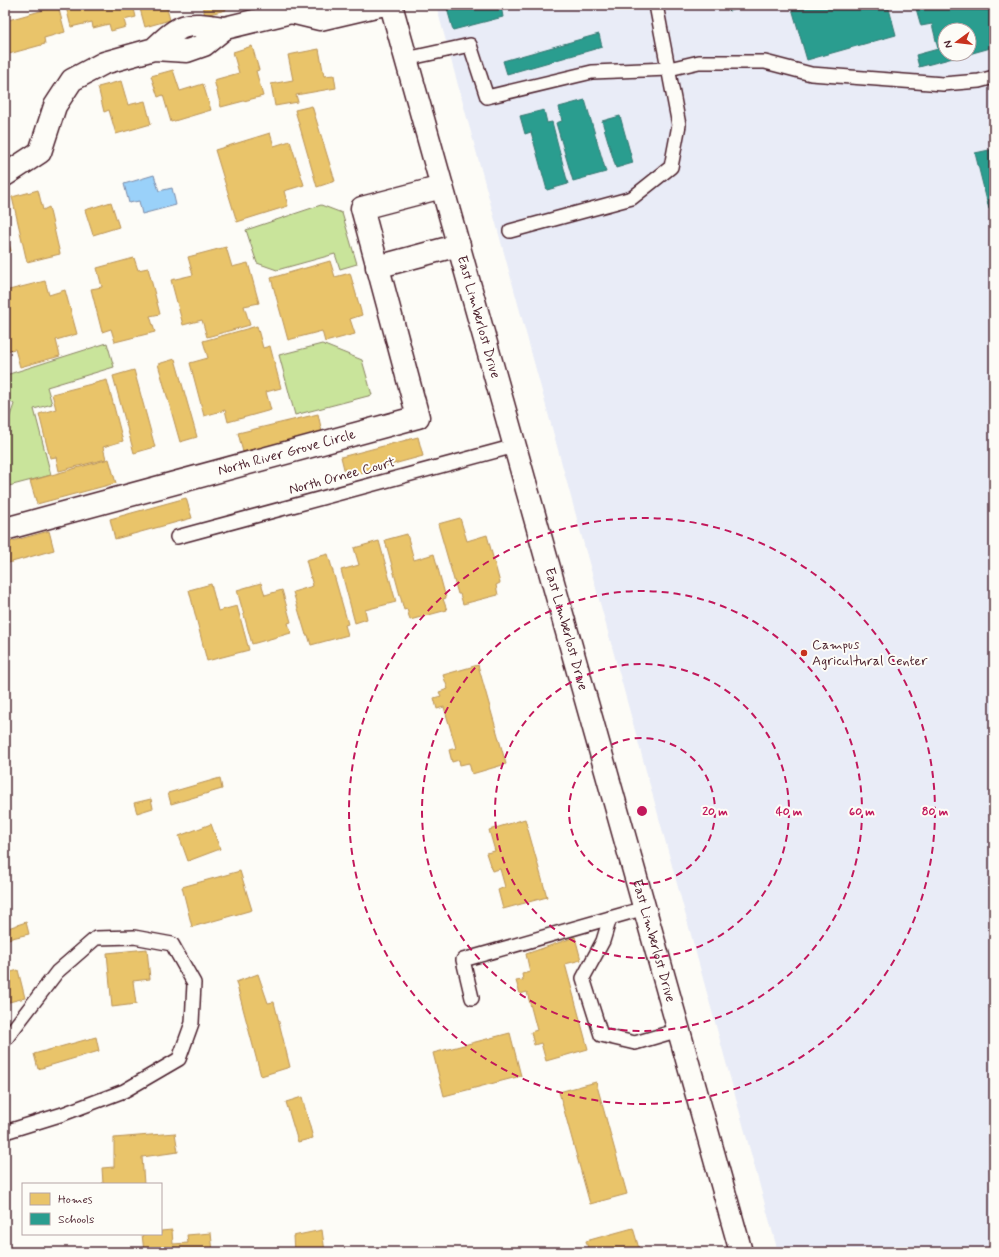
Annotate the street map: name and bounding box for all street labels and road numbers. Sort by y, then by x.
street label: East Limberlost Drive [453,253,504,380]
street label: North River Grove Circle [216,425,358,480]
street label: North Ornee Court [287,453,398,499]
street label: East Limberlost Drive [540,565,592,692]
street label: East Limberlost Drive [628,877,679,1004]

